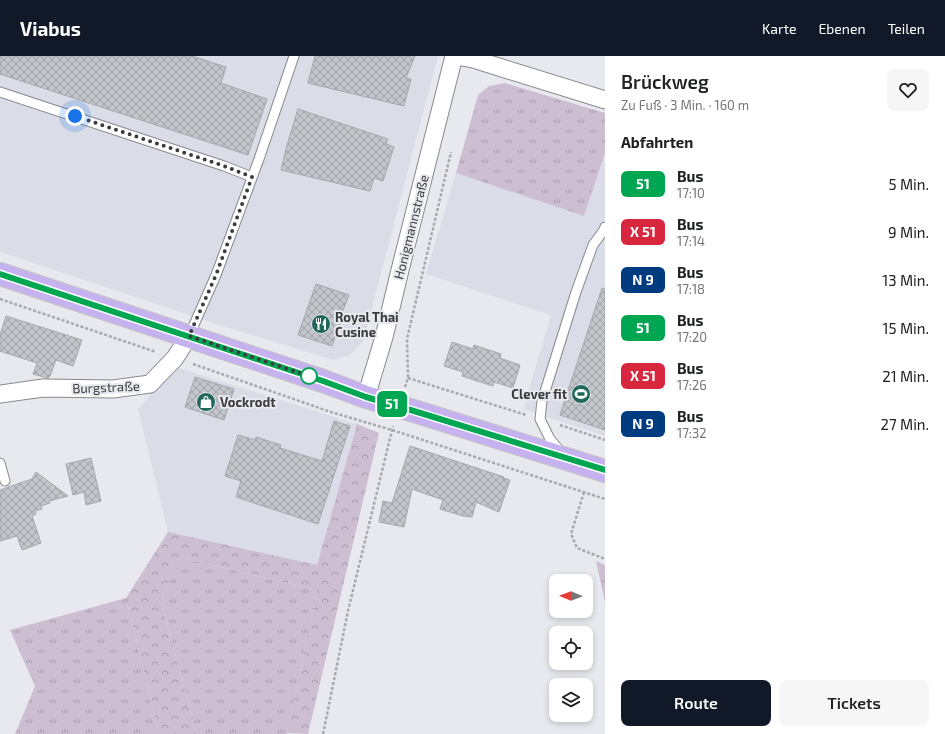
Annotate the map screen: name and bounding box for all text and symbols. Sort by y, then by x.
text: Viabus [20,17,81,40]
text: Karte [762,20,797,37]
text: Ebenen [819,20,866,37]
text: Teilen [888,20,925,37]
button: heart [887,69,929,111]
text: Brückweg [621,70,709,93]
text: Zu Fuß · 3 Min. · 160 m [621,97,749,113]
your location [65,106,85,126]
text: Abfahrten [621,133,693,151]
text: Bus [677,167,703,185]
street label: Honigmannstraße [390,173,432,281]
text: 51 [636,175,650,192]
text: 5 Min. [889,175,929,193]
text: 17:10 [677,185,705,201]
text: Bus [677,215,703,233]
text: X 51 [630,223,656,240]
text: 9 Min. [888,223,929,241]
text: 17:14 [677,233,705,249]
text: Bus [677,263,703,281]
text: N 9 [632,271,654,288]
text: 13 Min. [882,271,929,289]
text: 17:18 [677,281,705,297]
place label: Royal Thai Cusine [335,309,399,340]
text: Bus [677,311,703,329]
restaurant icon: Royal Thai Cusine [310,313,332,335]
text: 51 [636,319,650,336]
text: 15 Min. [883,319,929,337]
text: 17:20 [677,329,707,345]
text: Bus [677,359,703,377]
unlabelled marker [300,367,318,385]
text: X 51 [630,367,656,384]
text: 21 Min. [882,367,929,385]
text: 17:26 [677,377,707,393]
street label: Burgstraße [72,378,140,396]
sports icon: Clever fit [570,383,592,405]
place label: Clever fit [511,386,568,402]
shop icon: Vockrodt [195,391,217,413]
line badge: 51 [374,391,410,417]
place label: Vockrodt [220,394,276,410]
text: 51 [385,395,399,412]
text: Bus [677,407,703,425]
text: N 9 [632,415,654,432]
text: 27 Min. [881,415,929,433]
text: 17:32 [677,425,706,441]
north arrow [549,574,593,618]
map controls [549,574,593,722]
button: locate [549,626,593,670]
button: layers [549,678,593,722]
button: Route [621,680,771,726]
button: Tickets [779,680,929,726]

